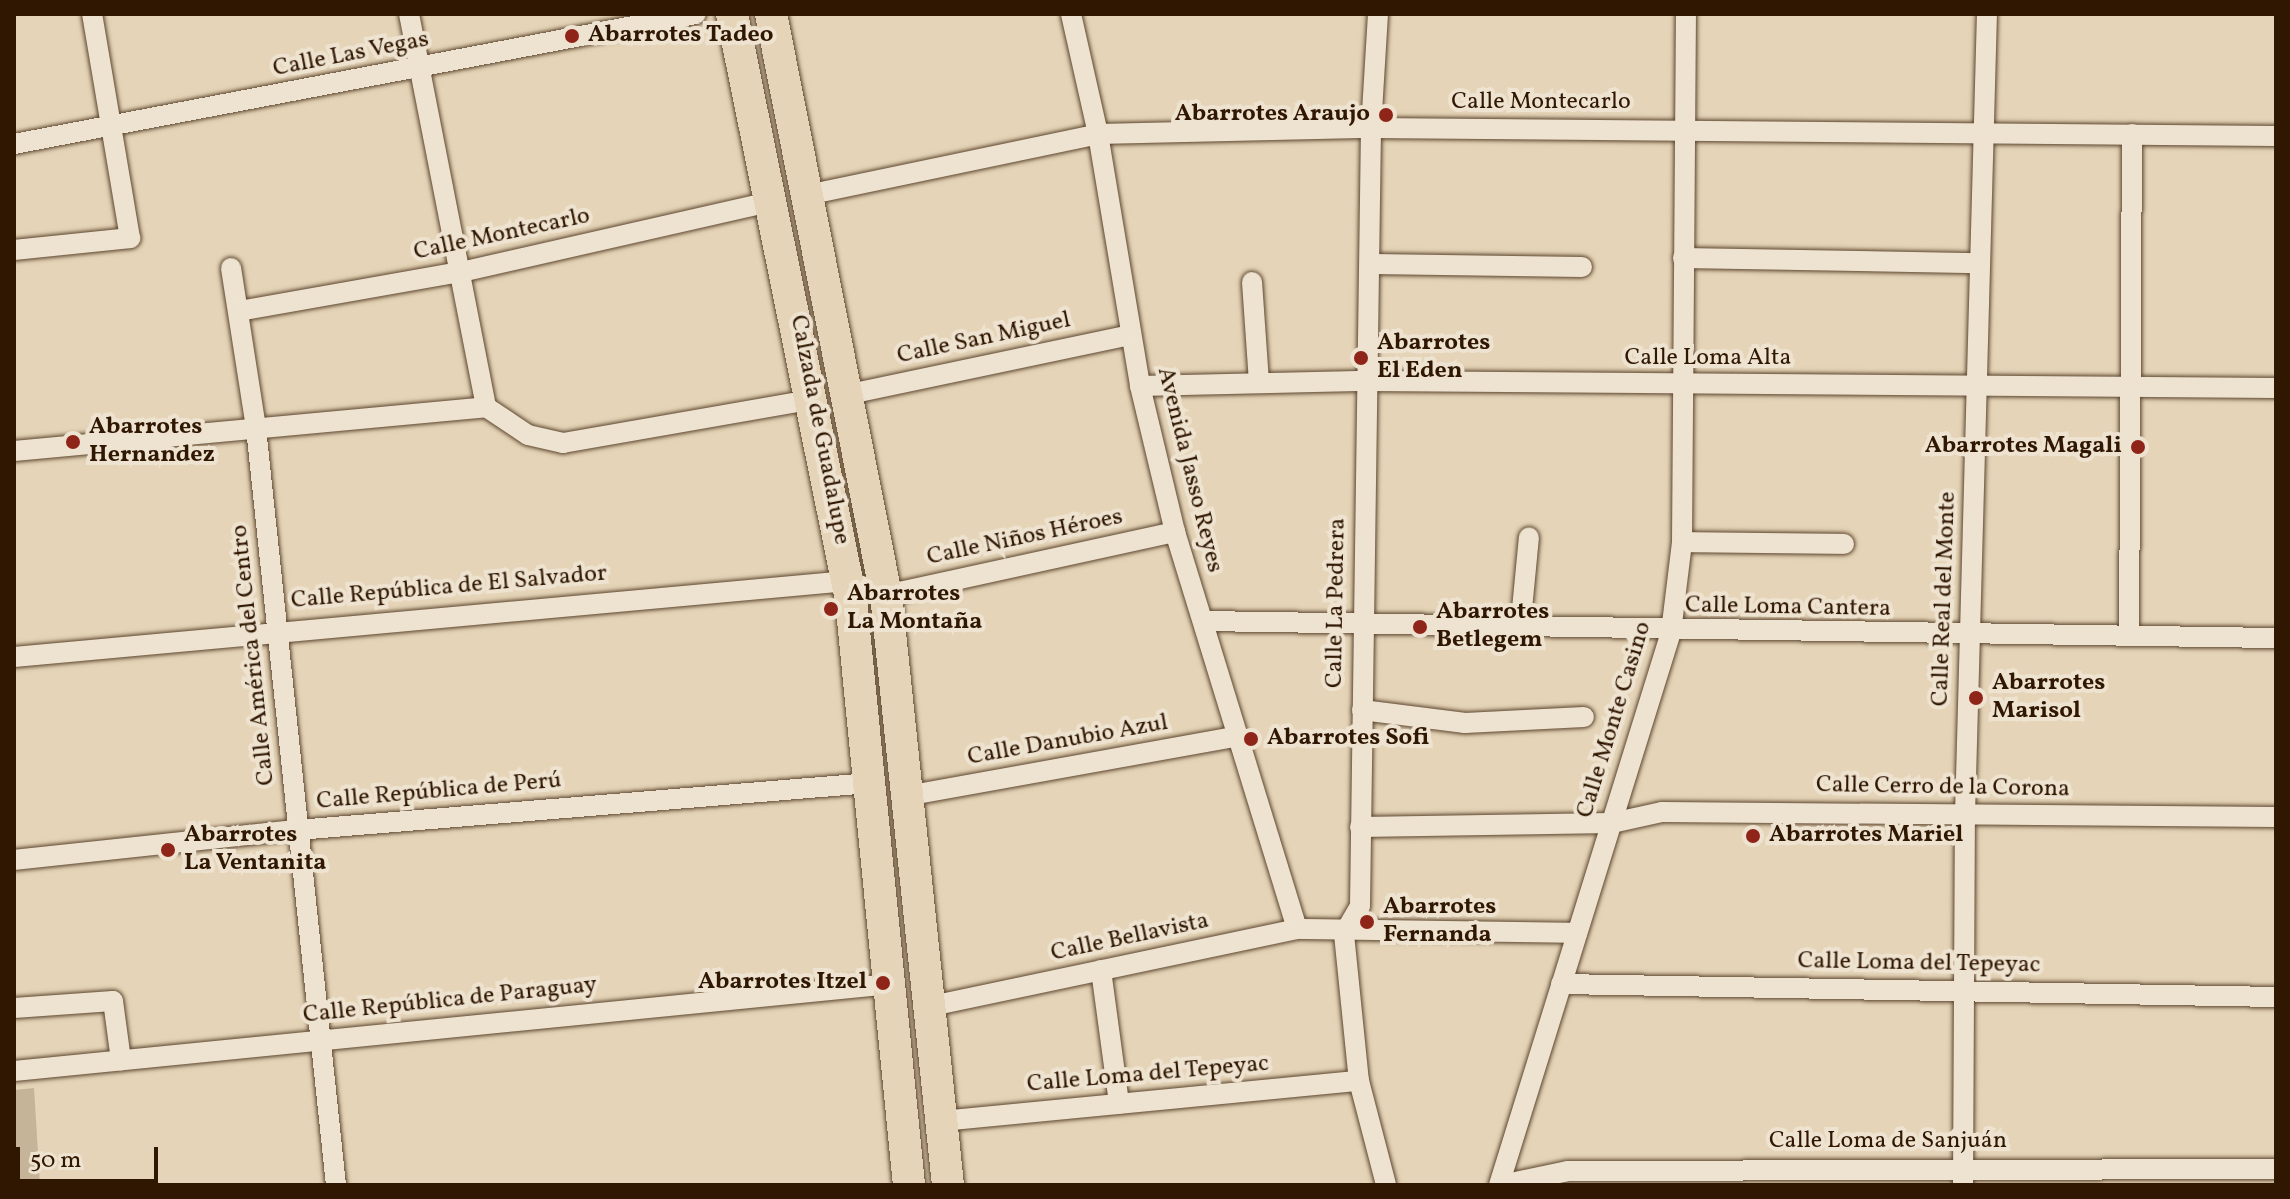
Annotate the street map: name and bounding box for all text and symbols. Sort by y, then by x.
place label: Abarrotes Tadeo [588,22,774,50]
street label: Calle Las Vegas [270,26,432,84]
marker: Abarrotes Tadeo [563,27,581,45]
street label: Calle Montecarlo [1451,89,1631,117]
place label: Abarrotes Araujo [1175,101,1370,129]
marker: Abarrotes Araujo [1377,106,1395,124]
street label: Calle Montecarlo [411,202,593,268]
street label: Calle San Miguel [895,307,1073,371]
street label: Calzada de Guadalupe [783,313,855,547]
place label: Abarrotes El Eden [1377,330,1490,386]
street label: Calle Loma Alta [1625,345,1791,373]
marker: Abarrotes El Eden [1352,349,1370,367]
street label: Avenida Jasso Reyes [1150,364,1228,576]
place label: Abarrotes Hernandez [89,414,215,470]
marker: Abarrotes Hernandez [64,433,82,451]
place label: Abarrotes Magali [1925,433,2122,461]
marker: Abarrotes Magali [2129,438,2147,456]
street label: Calle Real del Monte [1927,491,1963,707]
street label: Calle Niños Héroes [925,503,1125,573]
street label: Calle La Pedrera [1321,518,1353,688]
street label: Calle América del Centro [226,523,282,787]
street label: Calle República de El Salvador [290,560,608,616]
place label: Abarrotes La Montaña [847,581,982,637]
street label: Calle Loma Cantera [1685,592,1891,624]
place label: Abarrotes Betlegem [1436,599,1549,655]
marker: Abarrotes La Montaña [822,600,840,618]
marker: Abarrotes Betlegem [1411,618,1429,636]
street label: Calle Monte Casino [1571,618,1659,822]
place label: Abarrotes Marisol [1992,670,2105,726]
marker: Abarrotes Marisol [1967,689,1985,707]
street label: Calle Danubio Azul [966,709,1170,773]
place label: Abarrotes Sofi [1267,725,1429,753]
marker: Abarrotes Sofi [1242,730,1260,748]
street label: Calle República de Perú [315,767,563,817]
street label: Calle Cerro de la Corona [1816,771,2070,805]
place label: Abarrotes La Ventanita [184,822,327,878]
place label: Abarrotes Mariel [1769,822,1963,850]
marker: Abarrotes Mariel [1744,827,1762,845]
marker: Abarrotes La Ventanita [159,841,177,859]
place label: Abarrotes Fernanda [1383,894,1496,950]
street label: Calle Bellavista [1048,907,1212,969]
marker: Abarrotes Fernanda [1358,913,1376,931]
street label: Calle Loma del Tepeyac [1797,947,2041,981]
place label: Abarrotes Itzel [698,969,867,997]
street label: Calle República de Paraguay [302,971,598,1031]
marker: Abarrotes Itzel [874,974,892,992]
street label: Calle Loma del Tepeyac [1025,1050,1271,1100]
street label: Calle Loma de Sanjuán [1769,1128,2007,1156]
scale bar [20,1131,162,1181]
text: 50 m [30,1144,82,1178]

